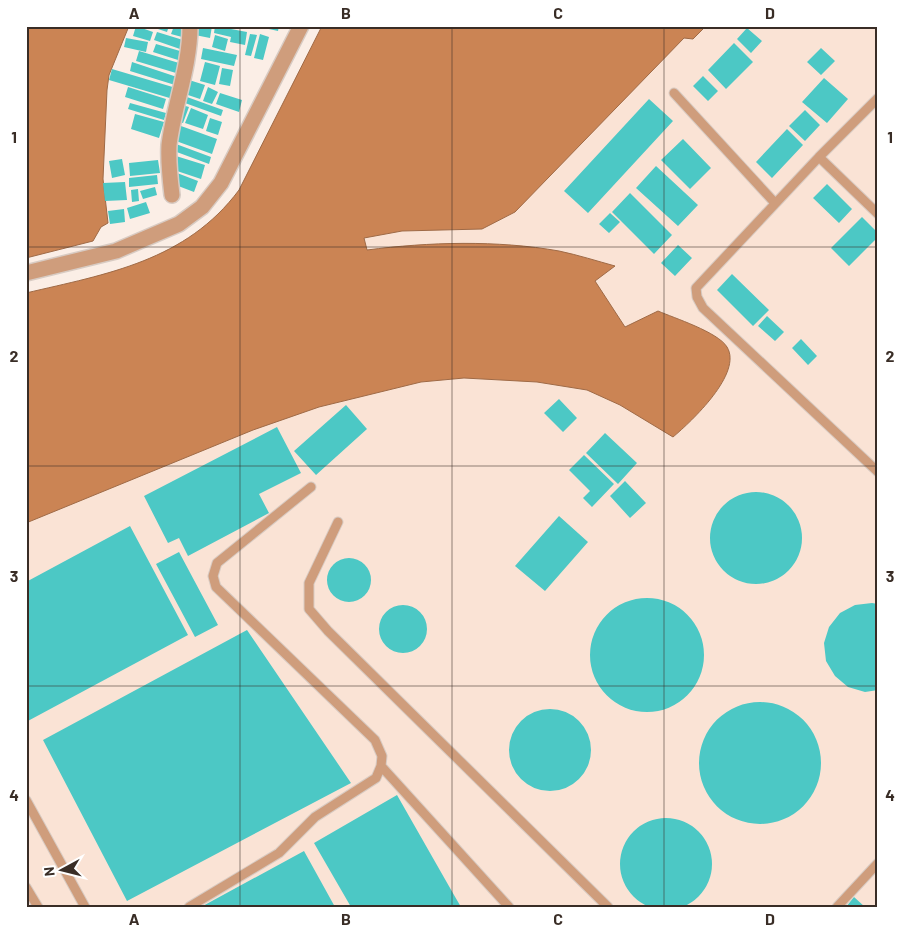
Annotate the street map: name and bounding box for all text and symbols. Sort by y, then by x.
text: A [129,3,140,22]
text: B [341,3,351,22]
text: C [553,3,563,22]
text: D [765,3,775,22]
text: 1 [11,127,17,146]
text: 1 [887,127,893,146]
text: 2 [10,346,19,365]
text: 2 [886,346,895,365]
text: 3 [10,566,18,585]
text: 3 [886,566,894,585]
text: 4 [9,785,19,804]
text: 4 [885,785,895,804]
north arrow [38,846,88,896]
text: N [40,866,58,877]
text: A [129,909,140,928]
text: B [341,909,351,928]
text: C [553,909,563,928]
text: D [765,909,775,928]

